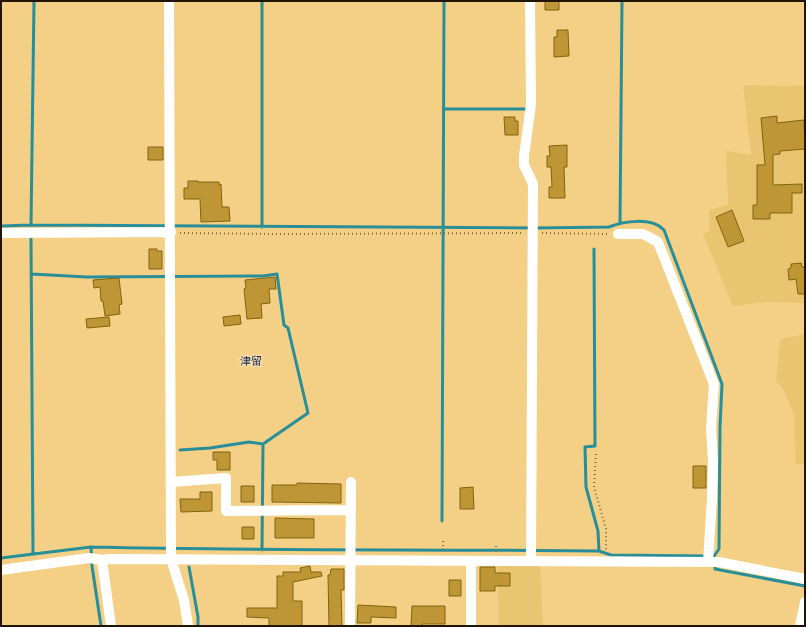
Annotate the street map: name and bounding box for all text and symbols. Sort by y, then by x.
district label: 津留 [240,354,262,369]

